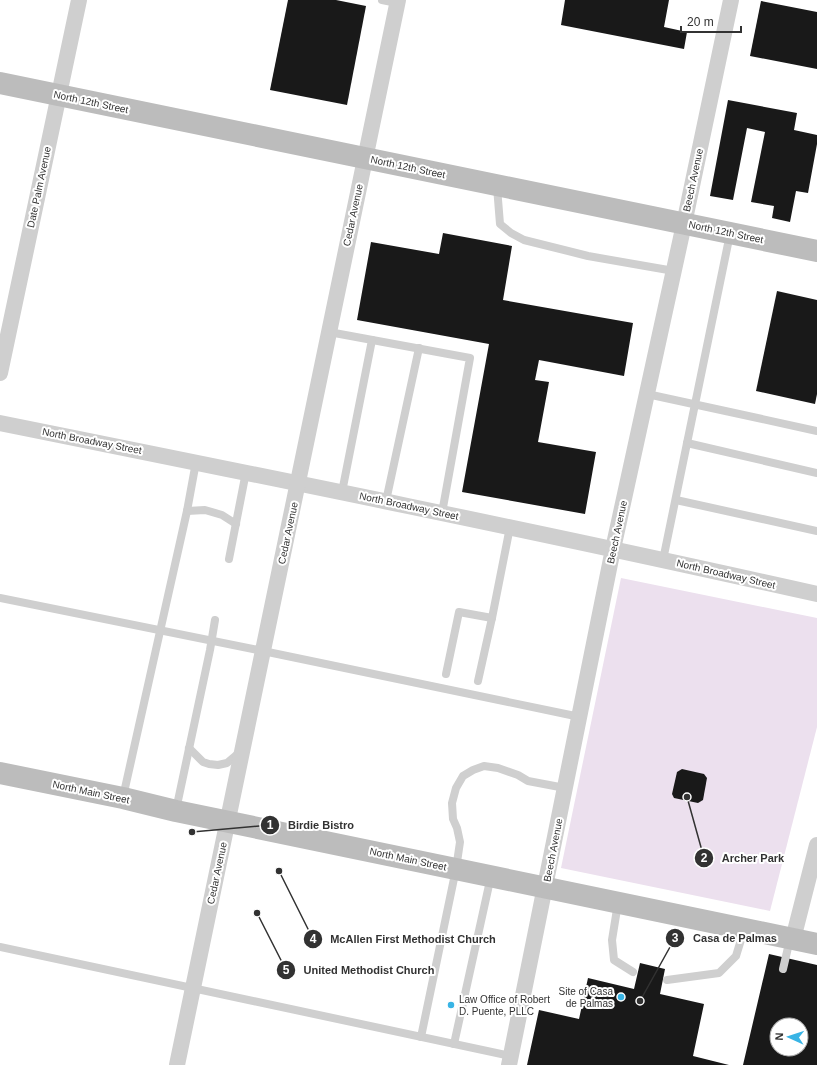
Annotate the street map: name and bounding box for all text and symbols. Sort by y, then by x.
scale bar [681,8,741,34]
text: 20 m [687,15,714,29]
street label: North 12th Street [53,89,130,115]
street label: Date Palm Avenue [25,145,53,229]
street label: Beech Avenue [681,147,705,213]
street label: North 12th Street [370,154,447,180]
street label: Cedar Avenue [341,183,365,247]
street label: North 12th Street [688,219,765,245]
street label: North Broadway Street [41,426,143,456]
street label: North Broadway Street [358,490,460,522]
street label: Beech Avenue [605,499,629,565]
street label: Cedar Avenue [276,501,300,565]
street label: North Broadway Street [675,557,777,591]
street label: North Main Street [52,778,131,806]
callout: Birdie Bistro [260,813,362,836]
street label: Beech Avenue [541,817,565,883]
text: 1 [267,818,274,832]
text: Birdie Bistro [288,819,354,831]
street label: Cedar Avenue [205,841,229,905]
street label: North Main Street [369,845,448,873]
callout: Archer Park [694,847,792,870]
text: 2 [701,851,708,865]
text: Archer Park [722,852,785,864]
callout: Casa de Palmas [665,926,785,949]
callout: McAllen First Methodist Church [303,927,504,950]
text: 3 [672,931,679,945]
text: 4 [310,932,317,946]
text: Casa de Palmas [693,932,777,944]
text: McAllen First Methodist Church [330,933,496,945]
callout: United Methodist Church [276,958,443,981]
text: 5 [283,963,290,977]
text: United Methodist Church [304,964,435,976]
place label: Site of Casa de Palmas [559,986,613,1009]
marker: Site of Casa de Palmas [616,992,626,1002]
place label: Law Office of Robert D. Puente, PLLC [459,994,550,1017]
marker: Law Office of Robert D. Puente, PLLC [446,1000,456,1010]
north arrow [769,1017,809,1057]
text: N [773,1032,785,1041]

